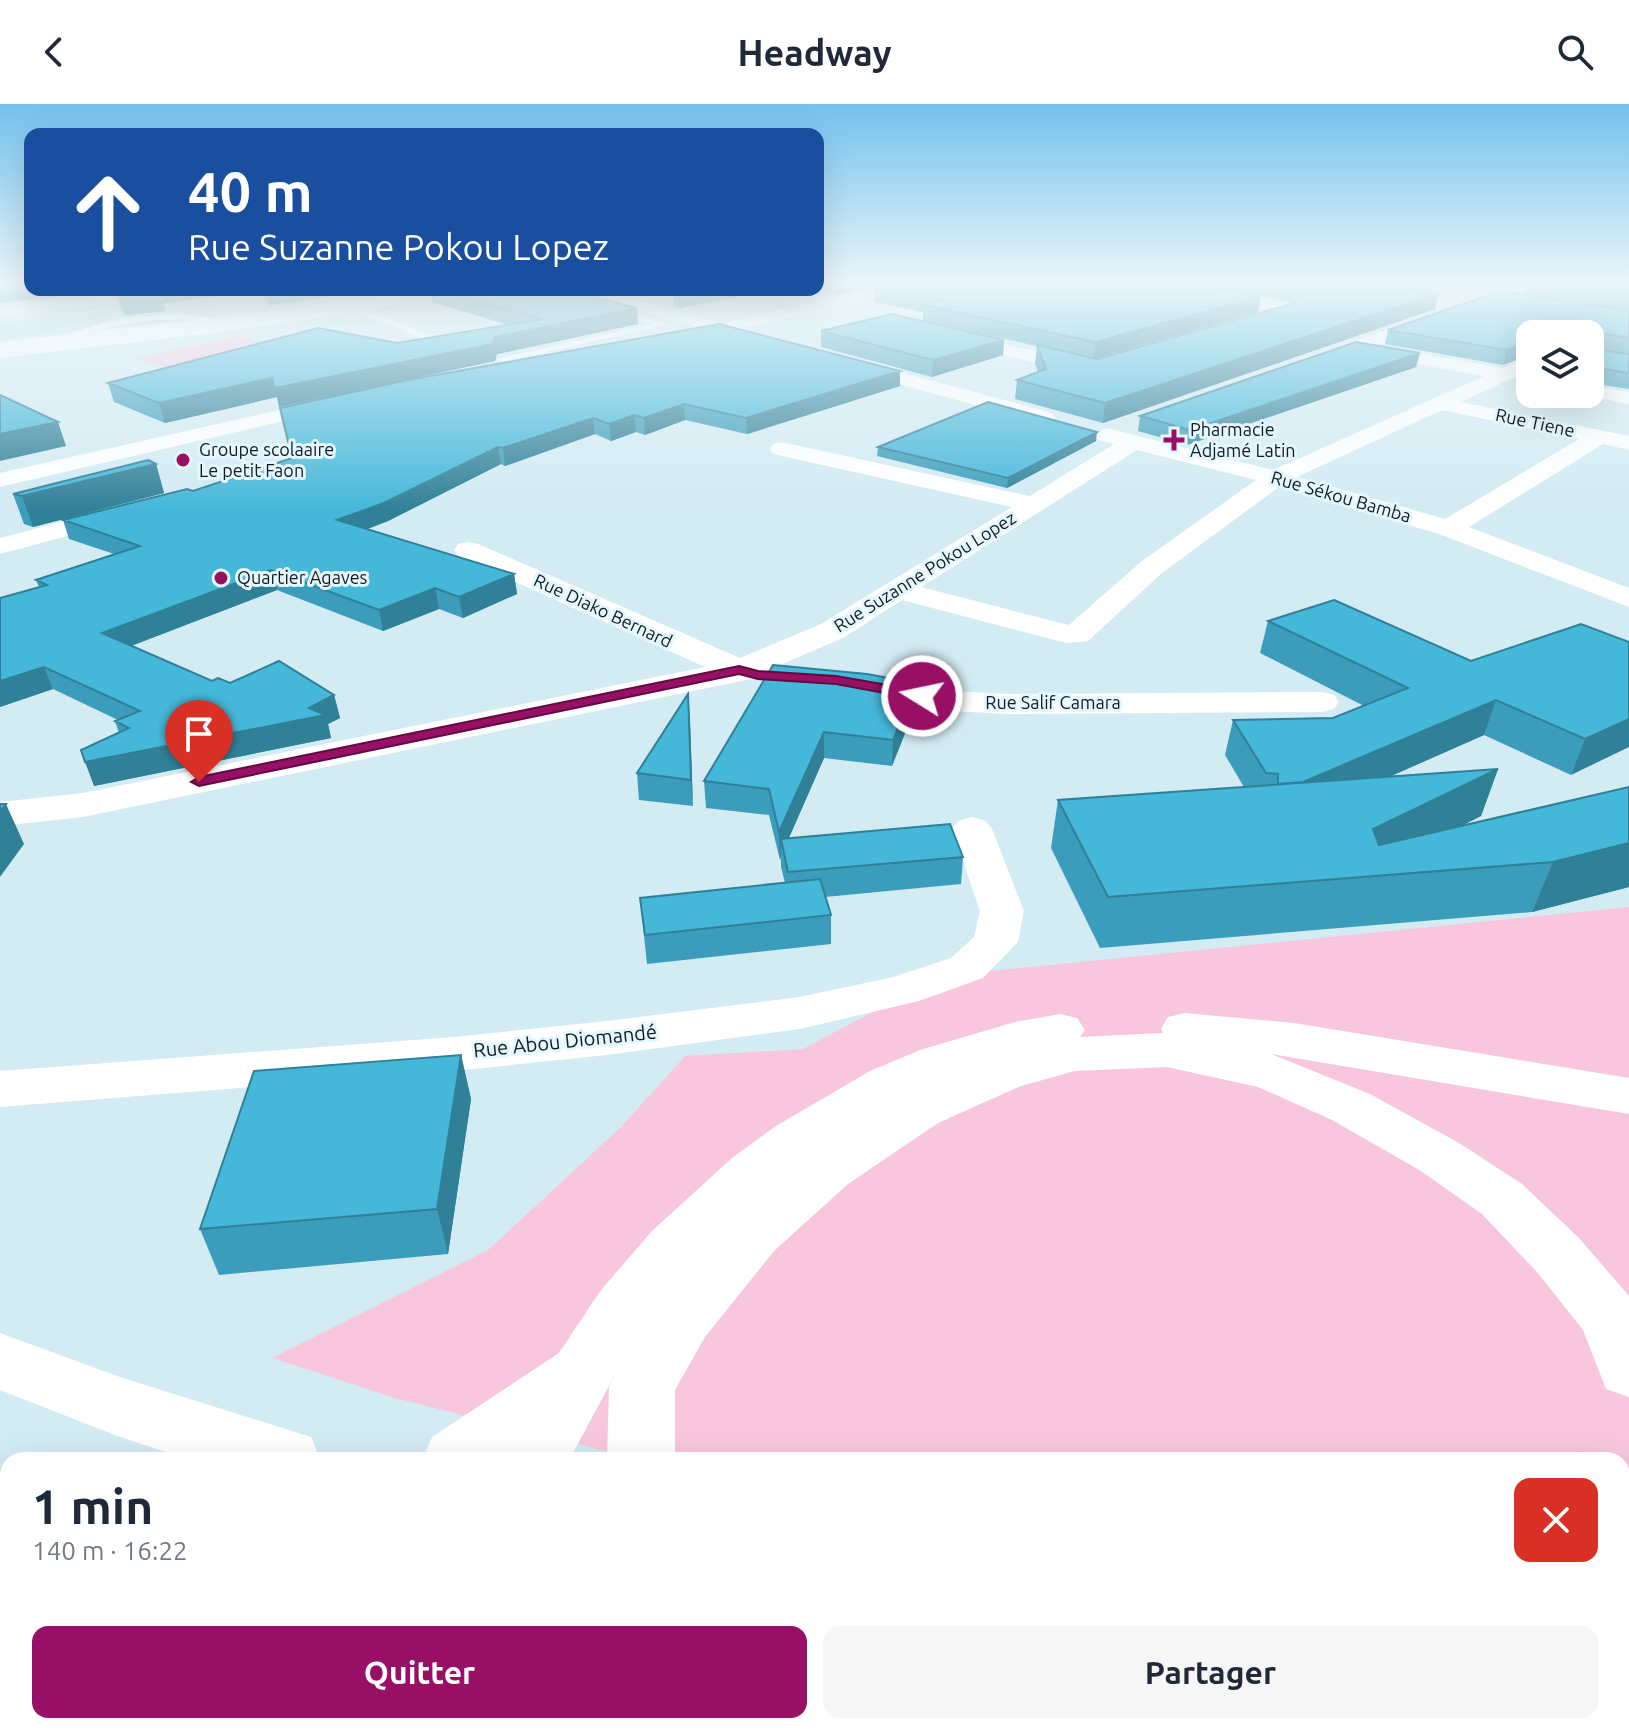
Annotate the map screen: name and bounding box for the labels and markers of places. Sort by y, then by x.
place label: Pharmacie Adjamé Latin [1190,419,1296,460]
marker: Pharmacie Adjamé Latin [1165,431,1183,449]
place label: Groupe scolaaire Le petit Faon [199,439,334,480]
marker: Groupe scolaaire Le petit Faon [174,451,192,469]
place label: Quartier Agaves [237,567,368,588]
marker: Quartier Agaves [212,569,230,587]
pin [165,700,233,782]

